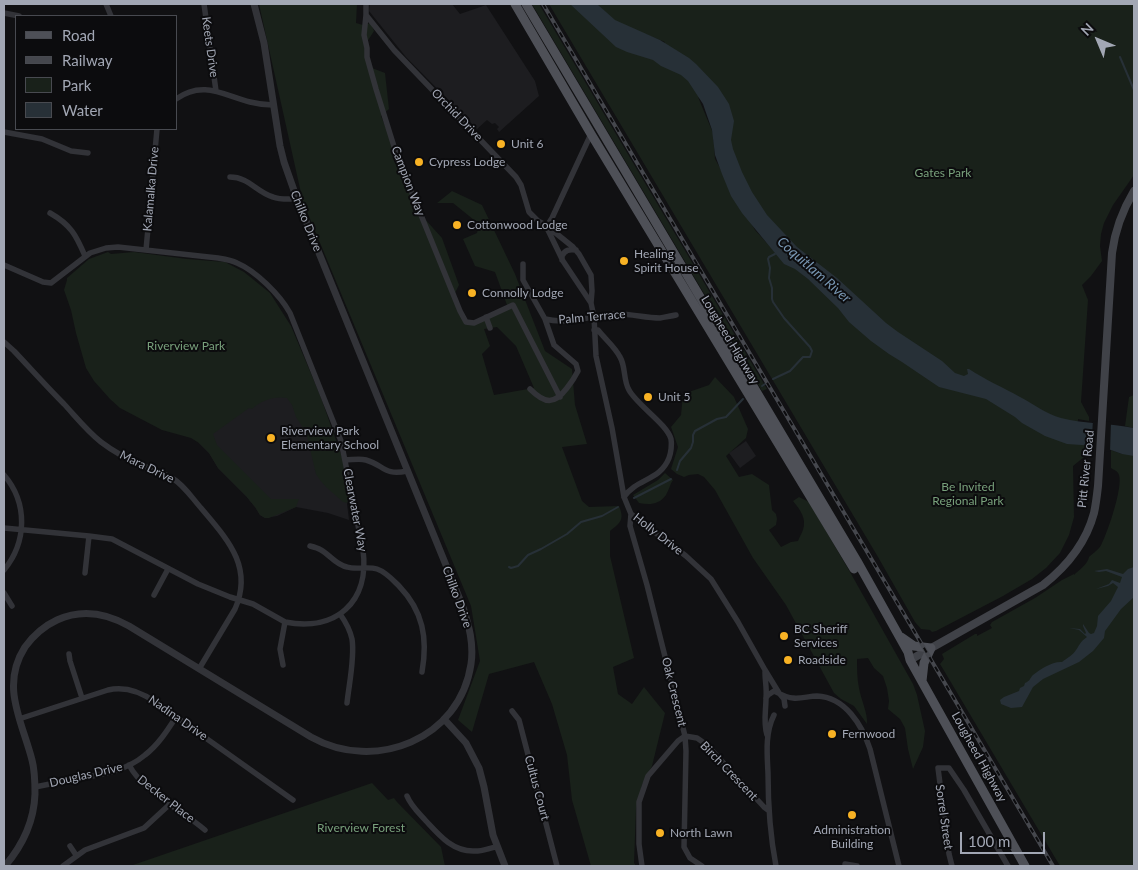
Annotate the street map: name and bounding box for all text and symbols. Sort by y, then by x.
legend [15,15,178,130]
north arrow [1073,15,1123,65]
street label: Keets Drive [199,16,221,78]
text: N [1077,19,1097,39]
text: Road [62,26,95,44]
text: Railway [62,51,113,69]
text: Park [62,76,91,94]
street label: Orchid Drive [428,86,486,144]
text: Water [62,101,103,119]
place label: Unit 6 [511,137,544,151]
marker: Unit 6 [495,138,507,150]
street label: Campion Way [388,144,428,218]
street label: Kalamalka Drive [140,146,162,232]
place label: Cypress Lodge [429,155,505,169]
marker: Cypress Lodge [413,156,425,168]
park label: Gates Park [915,166,971,180]
street label: Chilko Drive [287,188,325,254]
place label: Cottonwood Lodge [467,218,568,232]
marker: Cottonwood Lodge [451,219,463,231]
water label: Coquitlam River [774,233,854,307]
place label: Healing Spirit House [634,247,699,275]
marker: Healing Spirit House [618,255,630,267]
place label: Connolly Lodge [482,286,564,300]
marker: Connolly Lodge [466,287,478,299]
street label: Lougheed Highway [698,293,762,387]
street label: Palm Terrace [558,307,626,327]
park label: Riverview Park [147,339,225,353]
place label: Unit 5 [658,390,691,404]
marker: Unit 5 [642,391,654,403]
place label: Riverview Park Elementary School [281,424,379,452]
street label: Pitt River Road [1075,429,1097,509]
marker: Riverview Park Elementary School [265,432,277,444]
street label: Mara Drive [117,448,177,486]
street label: Clearwater Way [340,467,370,553]
park label: Be Invited Regional Park [932,480,1004,508]
street label: Holly Drive [630,510,686,558]
street label: Chilko Drive [439,564,475,630]
place label: BC Sheriff Services [794,622,848,650]
marker: BC Sheriff Services [778,630,790,642]
place label: Roadside [798,653,846,667]
marker: Roadside [782,654,794,666]
street label: Oak Crescent [658,656,690,728]
street label: Nadina Drive [146,692,210,744]
street label: Lougheed Highway [948,709,1010,805]
place label: Fernwood [842,727,895,741]
marker: Fernwood [826,728,838,740]
street label: Birch Crescent [697,738,761,804]
street label: Cultus Court [521,754,553,822]
street label: Douglas Drive [48,760,124,790]
street label: Decker Place [135,772,197,826]
street label: Sorrel Street [932,784,956,850]
marker: Administration Building [846,809,858,821]
park label: Riverview Forest [317,821,405,835]
scale bar [963,822,1048,854]
place label: Administration Building [813,823,891,851]
place label: North Lawn [670,826,732,840]
marker: North Lawn [654,827,666,839]
text: 100 m [968,832,1010,850]

